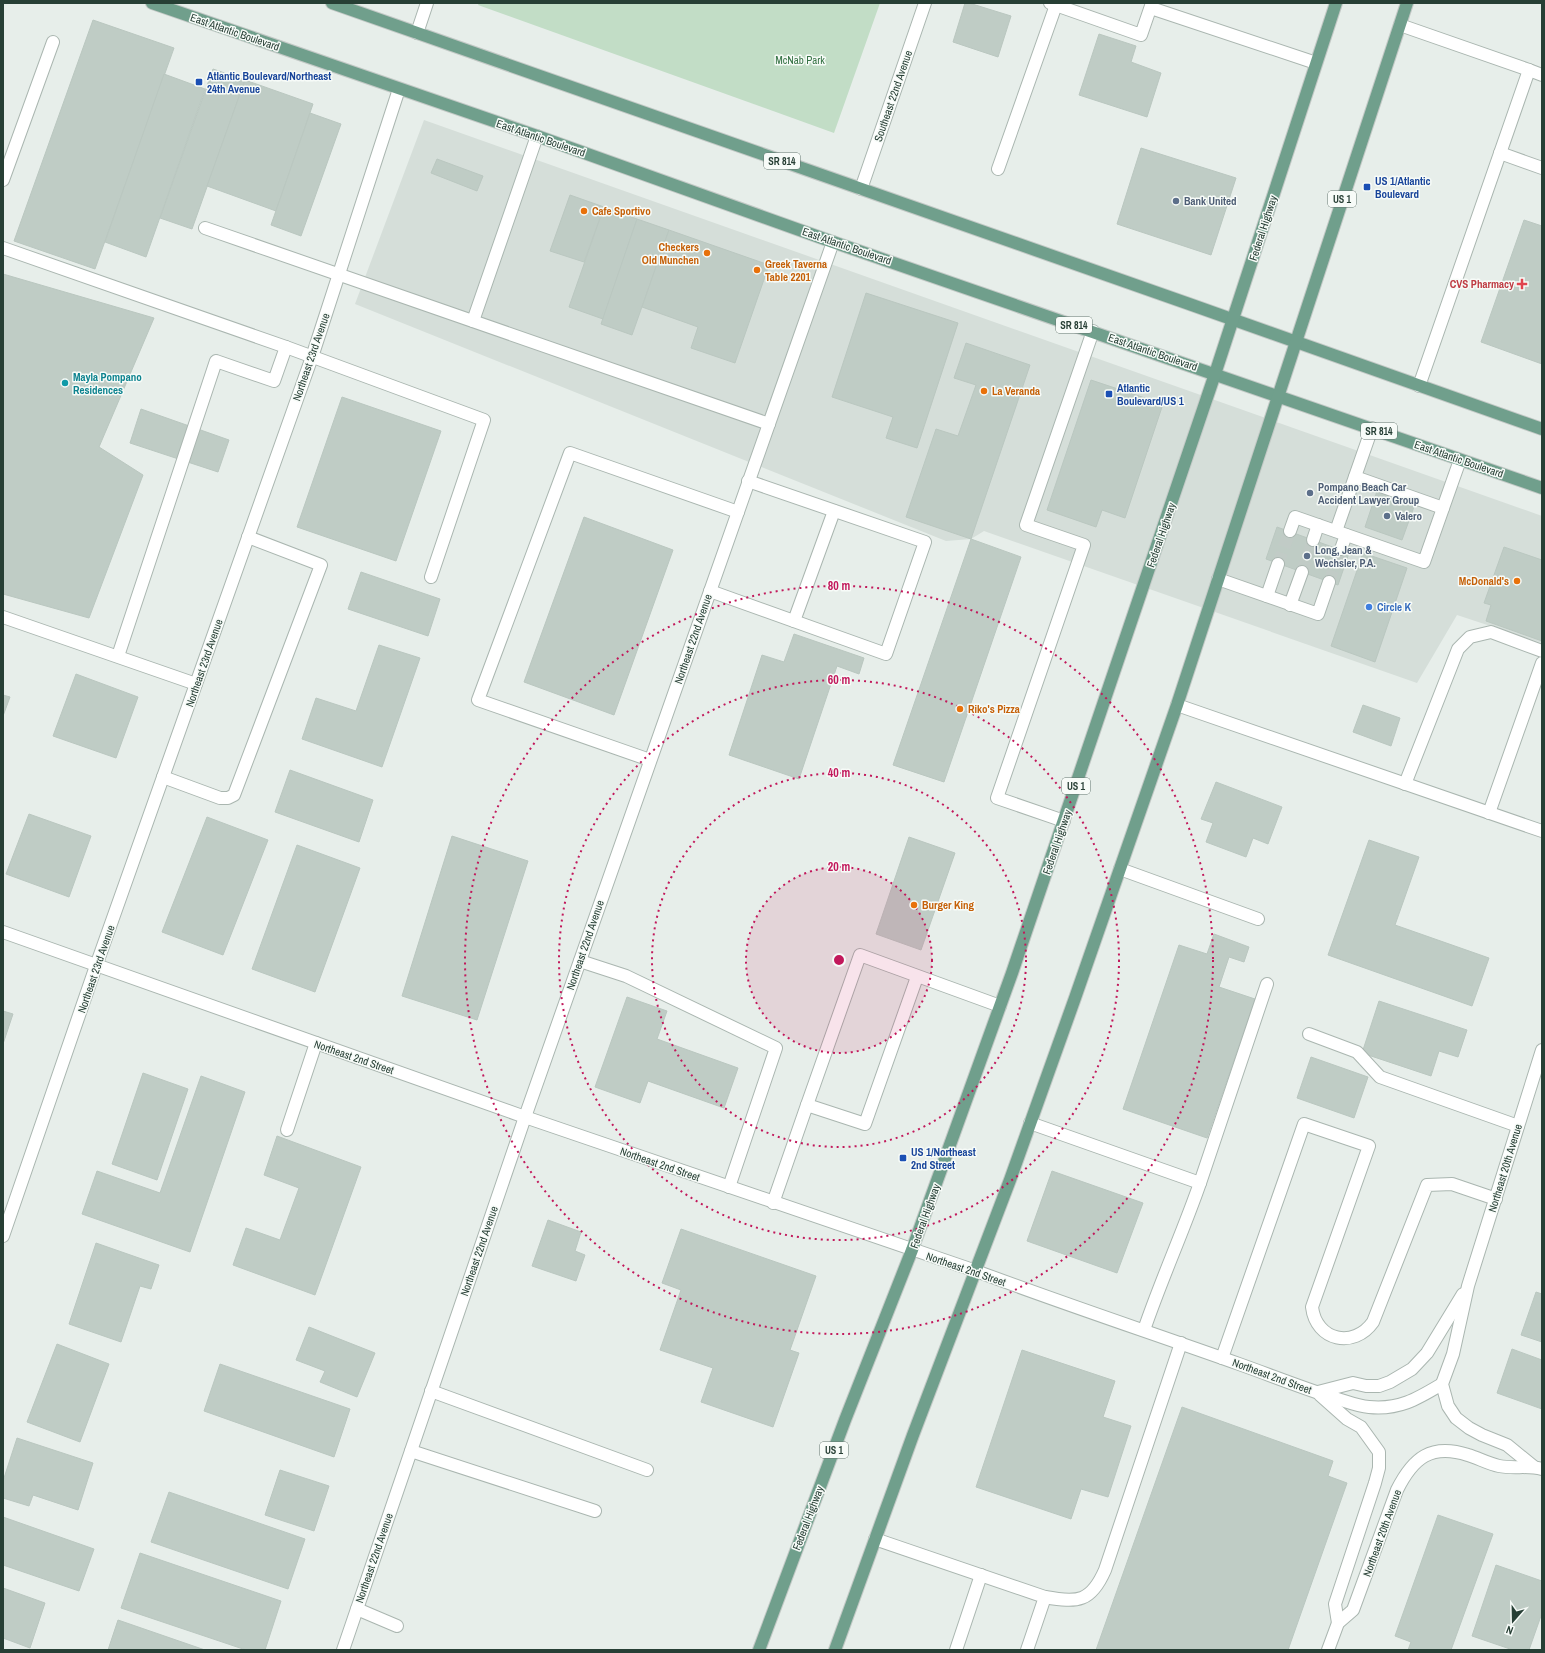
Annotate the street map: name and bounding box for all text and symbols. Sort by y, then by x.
street label: East Atlantic Boulevard [189,10,281,54]
street label: Southeast 22nd Avenue [871,48,915,144]
park label: McNab Park [775,53,825,67]
place label: Atlantic Boulevard/Northeast 24th Avenue [207,69,331,96]
marker: Atlantic Boulevard/Northeast 24th Avenue [194,77,204,87]
street label: East Atlantic Boulevard [495,116,587,160]
road number: SR 814 [764,153,800,169]
place label: US 1/Atlantic Boulevard [1375,174,1431,201]
marker: US 1/Atlantic Boulevard [1362,182,1372,192]
road number: US 1 [1328,191,1356,207]
street label: Federal Highway [1246,193,1280,262]
place label: Bank United [1184,194,1237,208]
marker: Bank United [1171,196,1181,206]
place label: Cafe Sportivo [592,204,651,218]
marker: Cafe Sportivo [579,206,589,216]
street label: East Atlantic Boulevard [801,224,893,268]
place label: Checkers Old Munchen [642,240,699,267]
marker: Checkers Old Munchen [702,248,712,258]
place label: Greek Taverna Table 2201 [765,257,827,284]
marker: Greek Taverna Table 2201 [752,265,762,275]
place label: CVS Pharmacy [1450,277,1514,291]
marker: CVS Pharmacy [1517,279,1527,289]
street label: Northeast 23rd Avenue [289,311,333,403]
road number: SR 814 [1056,317,1092,333]
street label: East Atlantic Boulevard [1107,330,1199,374]
place label: Mayla Pompano Residences [73,370,142,397]
marker: Mayla Pompano Residences [60,378,70,388]
place label: Atlantic Boulevard/US 1 [1117,381,1184,408]
place label: La Veranda [992,384,1040,398]
marker: La Veranda [979,386,989,396]
marker: Atlantic Boulevard/US 1 [1104,389,1114,399]
road number: SR 814 [1361,423,1397,439]
street label: East Atlantic Boulevard [1413,437,1505,481]
place label: Pompano Beach Car Accident Lawyer Group [1318,480,1420,507]
marker: Pompano Beach Car Accident Lawyer Group [1305,488,1315,498]
street label: Federal Highway [1143,500,1179,569]
place label: Valero [1395,509,1423,523]
marker: Valero [1382,511,1392,521]
place label: Long, Jean & Wechsler, P.A. [1315,543,1376,570]
marker: Long, Jean & Wechsler, P.A. [1302,551,1312,561]
place label: McDonald's [1459,574,1509,588]
marker: McDonald's [1512,576,1522,586]
text: 80 m [828,578,850,594]
street label: Northeast 22nd Avenue [671,592,715,686]
place label: Circle K [1377,600,1412,614]
marker: Circle K [1364,602,1374,612]
street label: Northeast 23rd Avenue [182,617,226,709]
text: 60 m [828,672,850,688]
place label: Riko's Pizza [968,702,1020,716]
marker: Riko's Pizza [955,704,965,714]
text: 40 m [828,765,850,781]
road number: US 1 [1062,778,1090,794]
street label: Federal Highway [1039,807,1075,876]
text: 20 m [828,859,850,875]
street label: Northeast 22nd Avenue [563,898,607,992]
place label: Burger King [922,898,975,912]
marker: Burger King [909,900,919,910]
street label: Northeast 23rd Avenue [74,923,118,1015]
centre of rings [832,953,846,967]
street label: Northeast 2nd Street [312,1037,396,1077]
street label: Northeast 20th Avenue [1485,1122,1525,1214]
street label: Northeast 2nd Street [618,1144,702,1184]
place label: US 1/Northeast 2nd Street [911,1145,976,1172]
marker: US 1/Northeast 2nd Street [898,1153,908,1163]
street label: Federal Highway [907,1181,943,1250]
street label: Northeast 22nd Avenue [457,1204,501,1298]
street label: Northeast 2nd Street [924,1249,1008,1289]
street label: Northeast 2nd Street [1230,1355,1314,1397]
road number: US 1 [820,1442,848,1458]
street label: Federal Highway [789,1483,827,1552]
street label: Northeast 20th Avenue [1360,1488,1404,1578]
street label: Northeast 22nd Avenue [352,1511,396,1605]
north arrow [1493,1601,1533,1641]
text: N [1504,1623,1515,1638]

